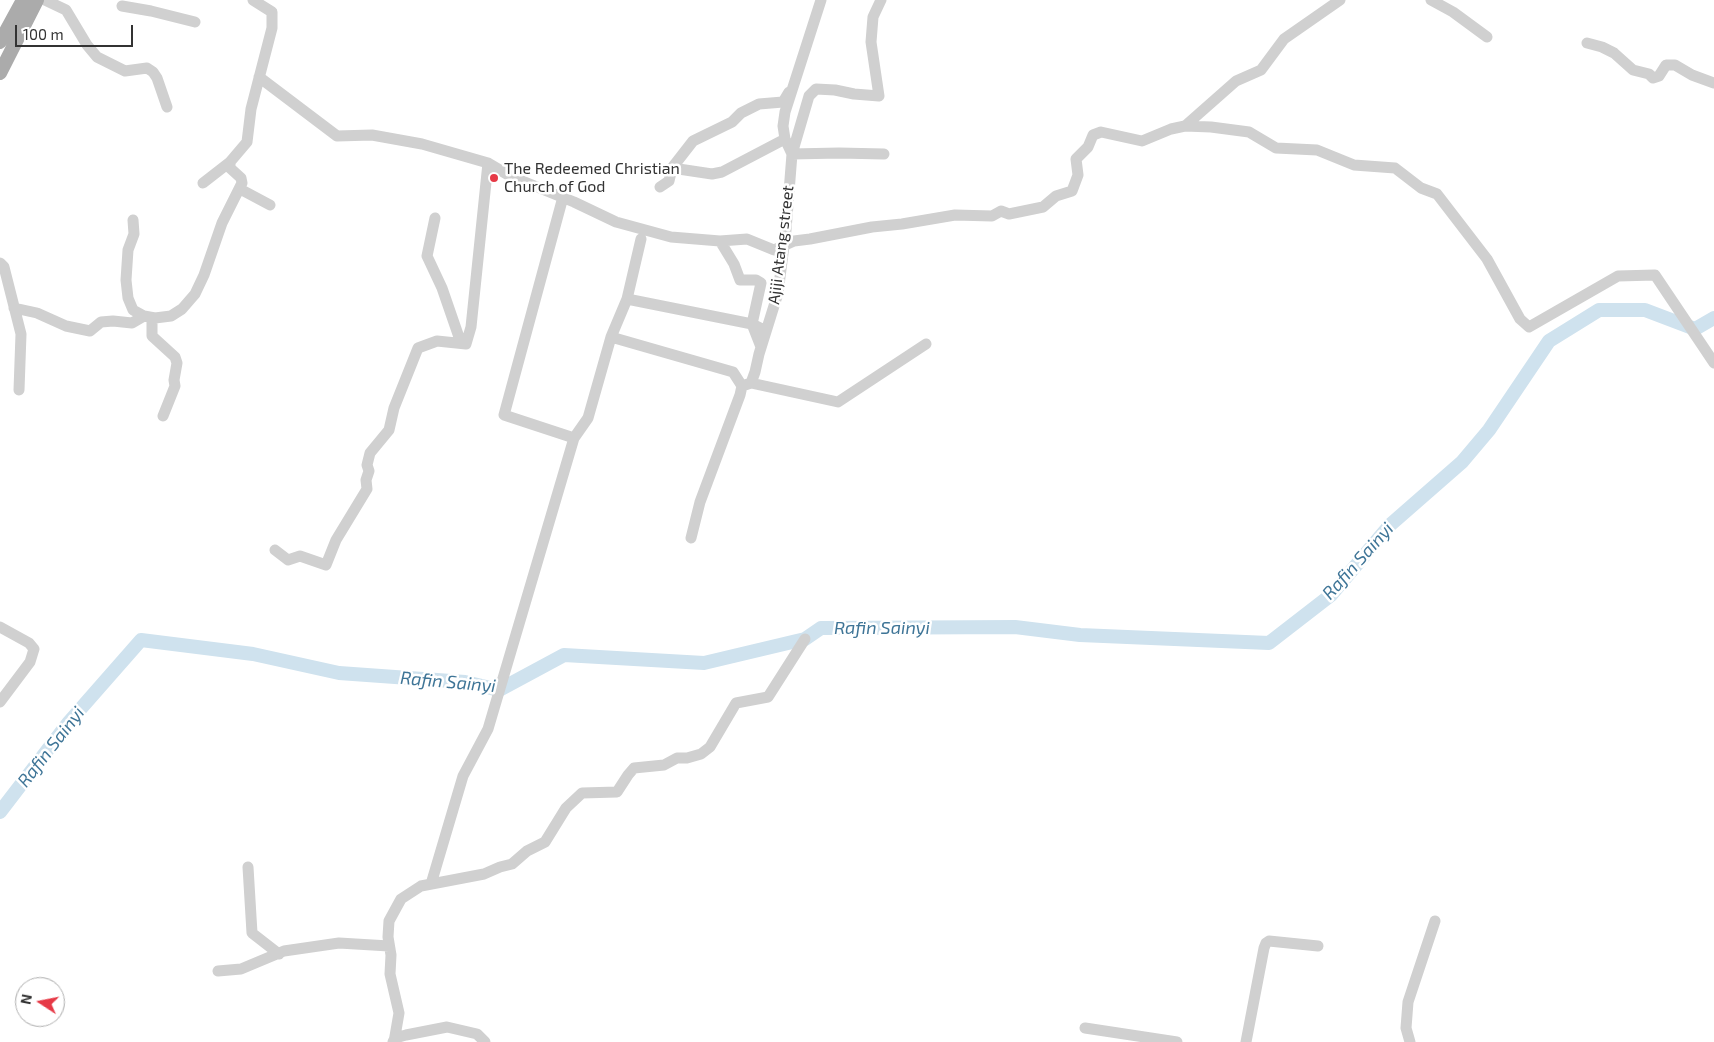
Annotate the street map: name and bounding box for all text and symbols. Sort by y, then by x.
scale bar [18,15,135,47]
text: 100 m [23,25,64,43]
place label: The Redeemed Christian Church of God [504,159,680,197]
marker: The Redeemed Christian Church of God [488,172,500,184]
street label: Ajiji Atang street [764,184,798,306]
water label: Rafin Sainyi [1318,518,1398,604]
water label: Rafin Sainyi [834,617,930,639]
water label: Rafin Sainyi [399,667,497,697]
water label: Rafin Sainyi [13,703,89,791]
north arrow [15,977,65,1027]
text: N [16,993,35,1006]

